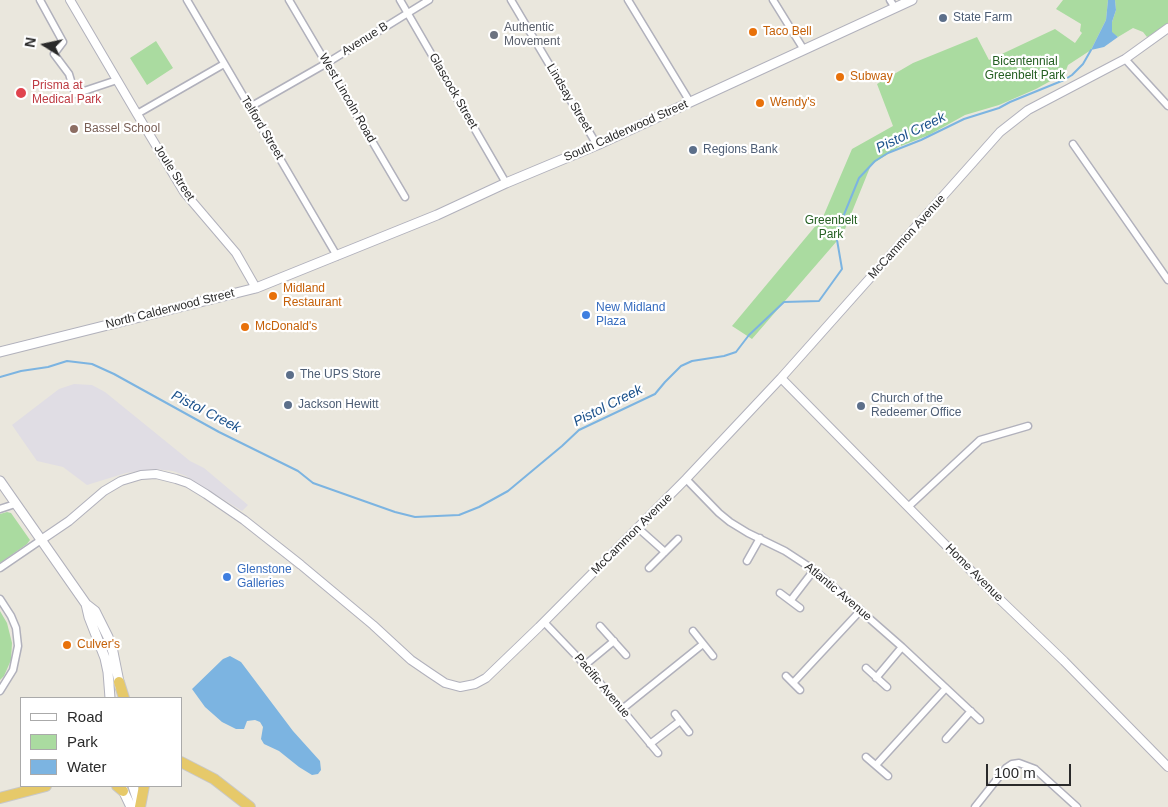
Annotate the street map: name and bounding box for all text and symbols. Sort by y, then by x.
place label: State Farm [953,11,1012,25]
marker: State Farm [937,12,949,24]
street label: Avenue B [339,19,391,59]
north arrow [20,20,70,70]
place label: Authentic Movement [504,21,560,49]
place label: Taco Bell [763,25,812,39]
marker: Taco Bell [747,26,759,38]
marker: Authentic Movement [488,29,500,41]
text: N [21,36,39,49]
street label: West Lincoln Road [316,51,378,145]
street label: Glascock Street [426,51,480,131]
park label: Bicentennial Greenbelt Park [985,55,1065,83]
street label: Lindsay Street [543,61,595,135]
place label: Subway [850,70,893,84]
marker: Subway [834,71,846,83]
place label: Prisma at Medical Park [32,79,101,107]
marker: Prisma at Medical Park [14,86,28,100]
street label: Telford Street [237,94,287,162]
place label: Wendy's [770,96,815,110]
street label: South Calderwood Street [562,97,690,165]
marker: Wendy's [754,97,766,109]
water label: Pistol Creek [873,109,949,157]
place label: Bassel School [84,122,160,136]
marker: Bassel School [68,123,80,135]
street label: Joule Street [151,142,197,204]
place label: Regions Bank [703,143,778,157]
marker: Regions Bank [687,144,699,156]
street label: McCammon Avenue [865,192,949,282]
park label: Greenbelt Park [805,214,857,242]
place label: Midland Restaurant [283,282,342,310]
street label: North Calderwood Street [104,286,236,332]
marker: Midland Restaurant [267,290,279,302]
place label: New Midland Plaza [596,301,665,329]
marker: New Midland Plaza [580,309,592,321]
place label: McDonald's [255,320,317,334]
marker: McDonald's [239,321,251,333]
place label: The UPS Store [300,368,381,382]
marker: The UPS Store [284,369,296,381]
water label: Pistol Creek [571,381,645,431]
water label: Pistol Creek [169,387,243,437]
place label: Church of the Redeemer Office [871,392,961,420]
place label: Jackson Hewitt [298,398,379,412]
marker: Jackson Hewitt [282,399,294,411]
marker: Church of the Redeemer Office [855,400,867,412]
street label: McCammon Avenue [589,491,675,577]
street label: Home Avenue [942,541,1006,605]
street label: Atlantic Avenue [802,560,874,624]
place label: Glenstone Galleries [237,563,292,591]
marker: Glenstone Galleries [221,571,233,583]
place label: Culver's [77,638,120,652]
marker: Culver's [61,639,73,651]
street label: Pacific Avenue [571,651,633,721]
legend [20,697,182,787]
text: Road [67,708,103,725]
text: Park [67,733,98,750]
scale bar [988,754,1073,786]
text: Water [67,758,106,775]
text: 100 m [994,764,1036,781]

